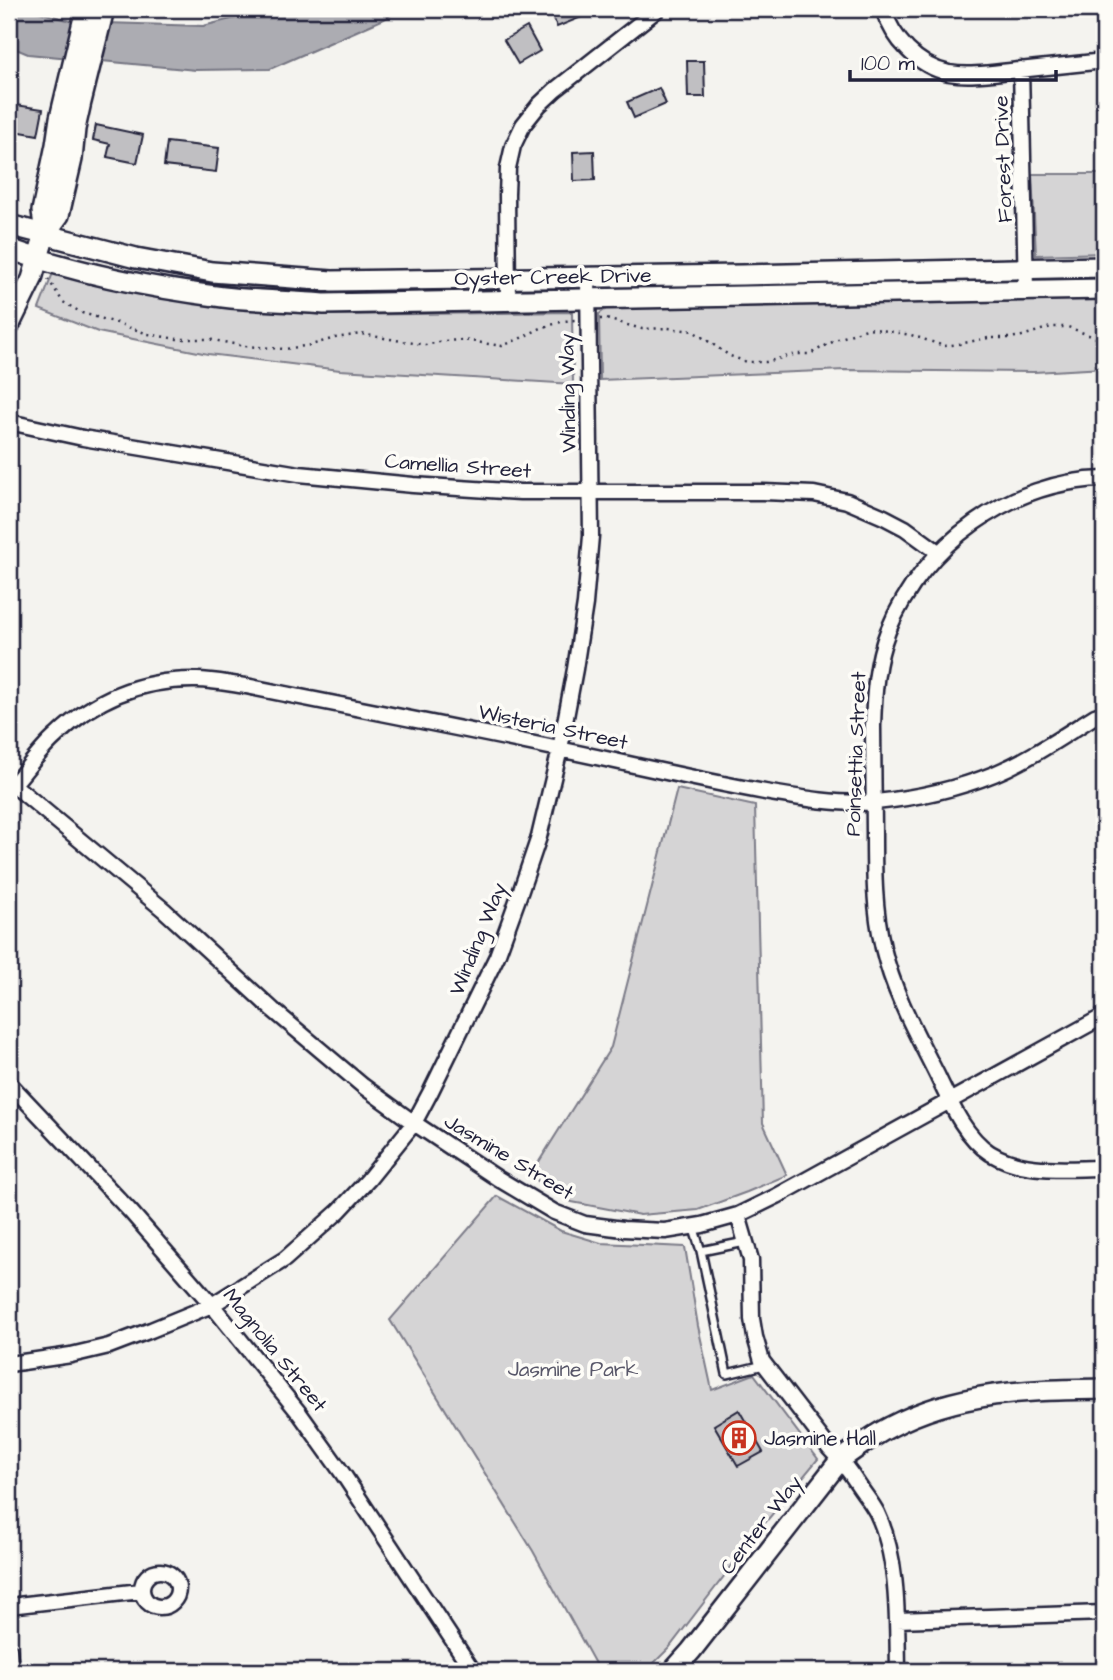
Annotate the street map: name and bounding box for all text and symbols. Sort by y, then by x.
scale bar [850,38,1057,82]
text: 100 m [861,49,916,78]
street label: Forest Drive [986,95,1020,223]
street label: Oyster Creek Drive [454,261,652,295]
street label: Winding Way [552,333,586,453]
street label: Camellia Street [384,446,533,486]
street label: Poinsettia Street [839,671,873,837]
street label: Wisteria Street [476,697,631,757]
street label: Winding Way [442,878,516,1000]
street label: Jasmine Street [439,1107,580,1208]
street label: Magnolia Street [214,1282,334,1420]
park label: Jasmine Park [508,1355,638,1384]
building icon: Jasmine Hall [720,1419,758,1457]
place label: Jasmine Hall [764,1424,876,1453]
street label: Center Way [713,1469,811,1582]

